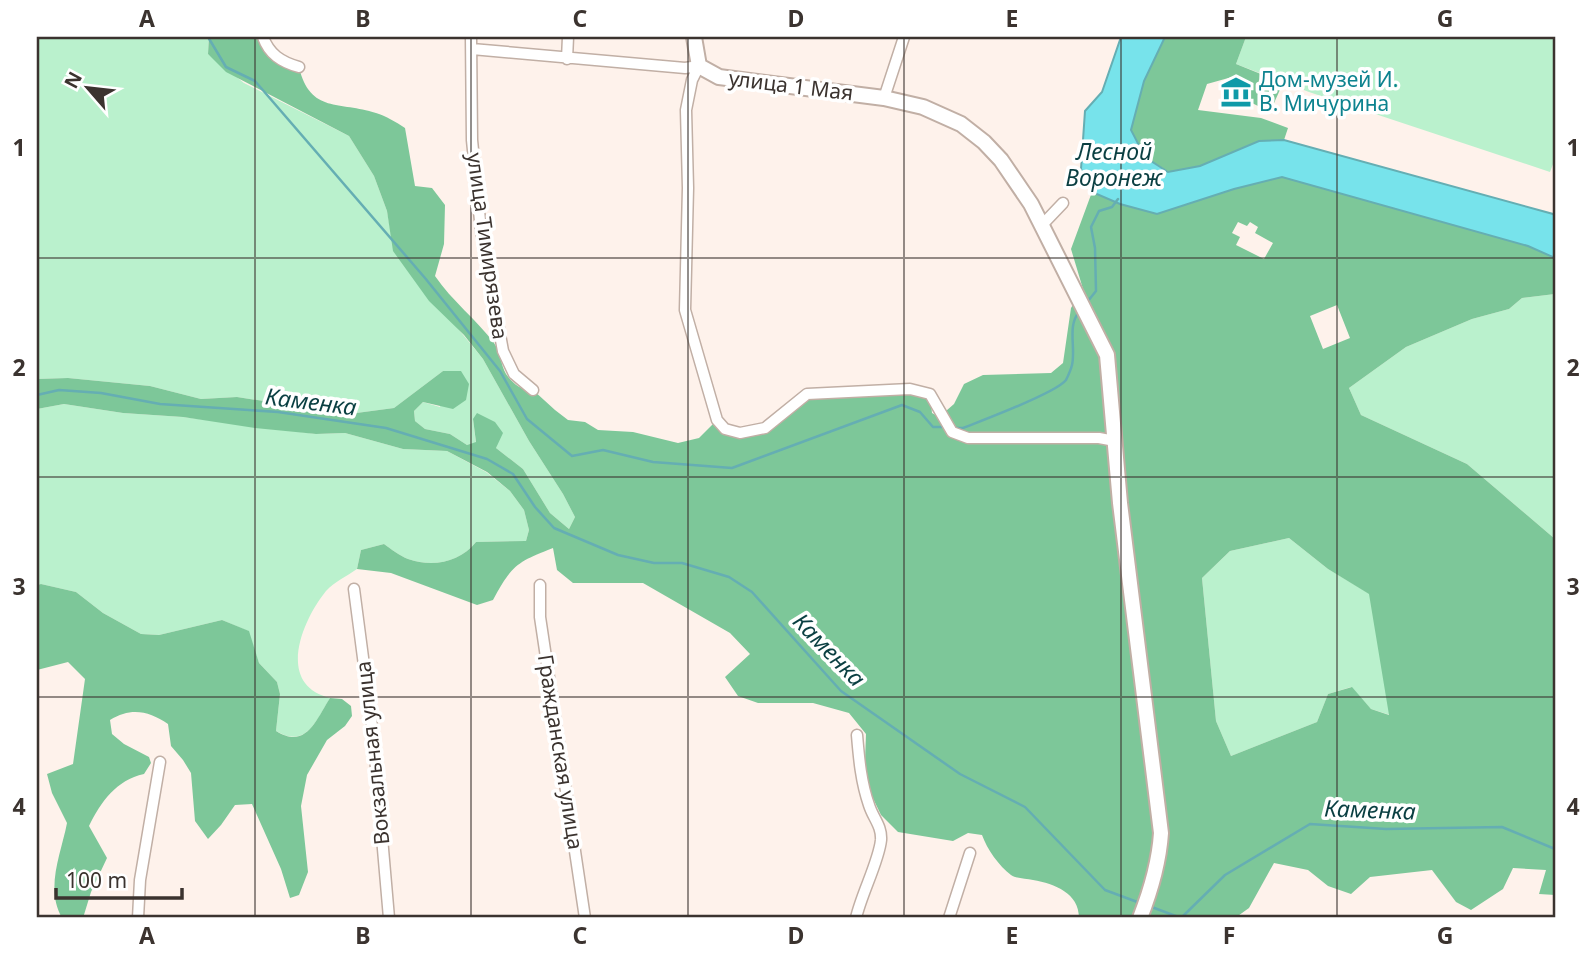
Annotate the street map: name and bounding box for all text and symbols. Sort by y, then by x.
text: A [139,2,155,34]
text: B [355,2,371,34]
text: C [573,2,588,34]
text: D [788,2,804,34]
text: E [1006,2,1018,34]
text: F [1223,2,1235,34]
text: G [1437,2,1453,34]
north arrow [52,52,122,122]
street label: улица 1 Мая [727,63,855,107]
place label: Дом-музей И. В. Мичурина [1259,65,1398,117]
text: N [58,67,88,93]
museum icon: Дом-музей И. В. Мичурина [1219,75,1253,109]
text: 1 [12,131,26,163]
text: 1 [1566,131,1580,163]
water label: Лесной Воронеж [1065,135,1163,193]
street label: улица Тимирязева [461,151,515,341]
text: 2 [12,351,26,383]
text: 2 [1566,351,1580,383]
water label: Каменка [264,380,358,422]
text: 3 [12,570,26,602]
text: 3 [1566,570,1580,602]
water label: Каменка [786,605,873,693]
street label: Гражданская улица [532,652,590,851]
street label: Вокзальная улица [348,660,396,846]
text: 4 [12,790,26,822]
text: 4 [1566,790,1580,822]
water label: Каменка [1324,791,1416,827]
scale bar [56,857,182,901]
text: 100 m [66,866,127,894]
text: A [139,919,155,951]
text: B [355,919,371,951]
text: C [573,919,588,951]
text: D [788,919,804,951]
text: E [1006,919,1018,951]
text: F [1223,919,1235,951]
text: G [1437,919,1453,951]

